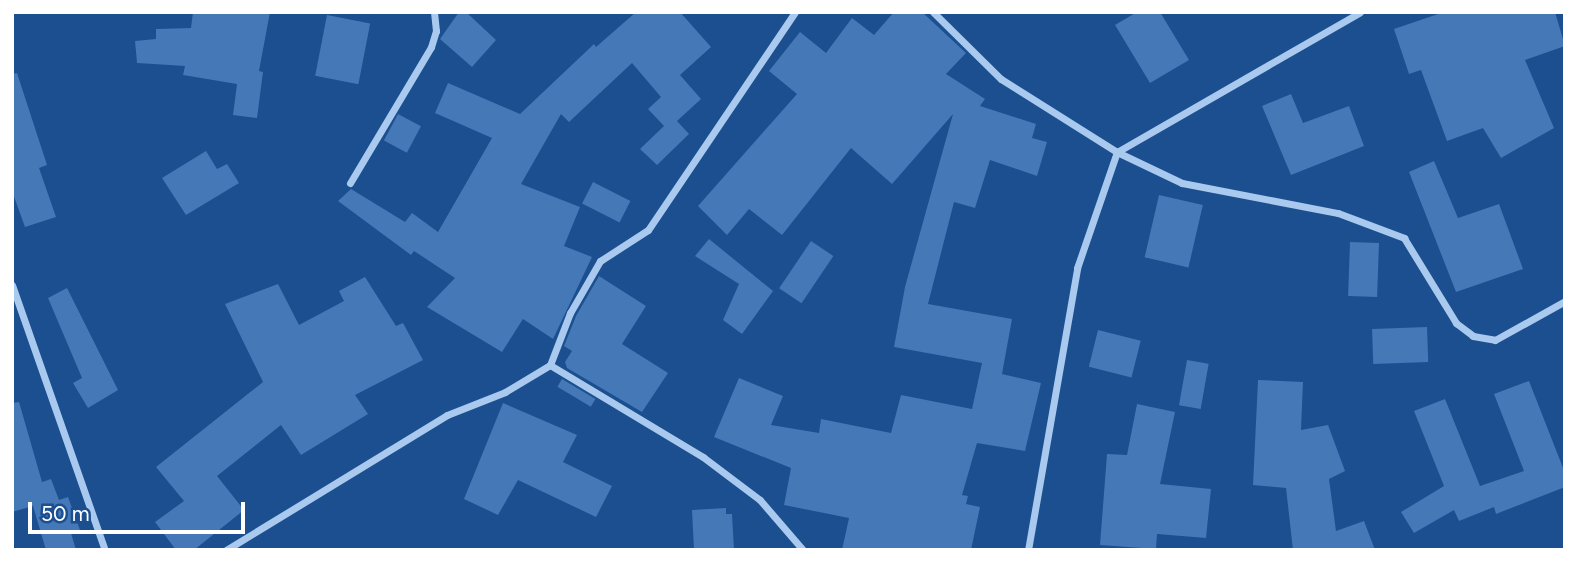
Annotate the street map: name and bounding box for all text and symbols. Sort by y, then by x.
scale bar [32,489,248,532]
text: 50 m [41,501,90,526]

